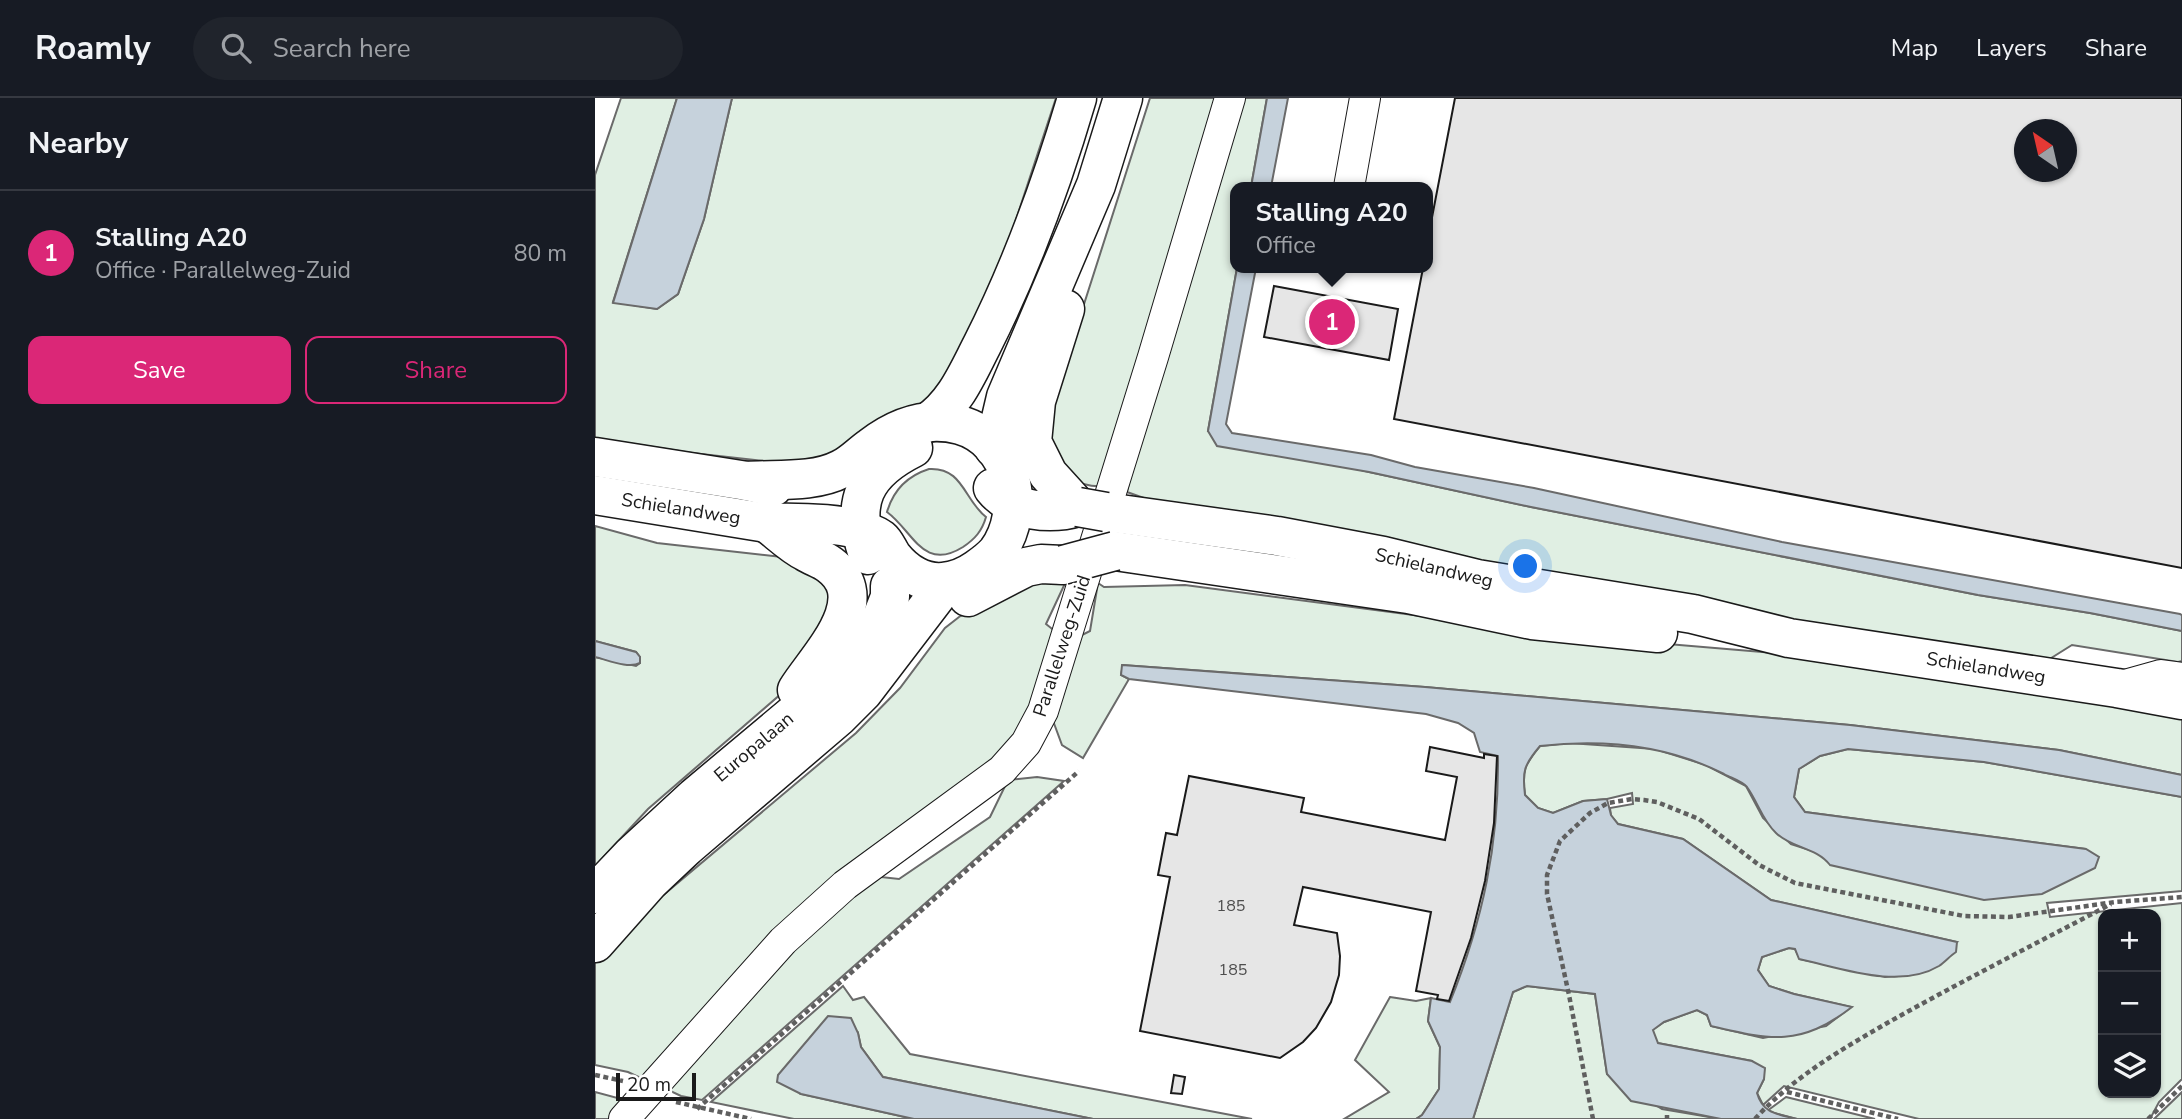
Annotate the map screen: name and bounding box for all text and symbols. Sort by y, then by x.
search box [193,17,683,80]
text: Roamly [35,26,151,71]
icon: search [217,29,255,67]
text: Search here [273,31,410,66]
text: Map [1891,32,1938,64]
text: Layers [1976,32,2047,64]
text: Share [2085,32,2147,64]
north arrow [2014,119,2077,182]
text: Nearby [28,123,128,164]
popup [1230,182,1433,273]
text: Stalling A20 [1255,195,1408,230]
text: Stalling A20 [95,220,247,255]
text: Office [1255,230,1316,261]
text: 1 [44,238,58,269]
text: 80 m [514,238,567,269]
text: Office · Parallelweg-Zuid [95,255,351,286]
pin: 1 [1309,296,1355,348]
button: Save [28,336,291,404]
button: Share [305,336,567,404]
street label: Schielandweg [619,487,743,531]
street label: Schielandweg [1372,542,1496,594]
your location [1508,549,1542,583]
street label: Parallelweg-Zuid [1027,572,1097,720]
street label: Schielandweg [1924,646,2048,690]
street label: Europalaan [709,706,799,788]
house number: 185 [1217,895,1245,917]
map controls [2098,909,2161,1098]
button: + [2098,909,2161,972]
house number: 185 [1219,959,1247,981]
button: − [2098,972,2161,1035]
button: layers [2098,1035,2161,1098]
scale bar [616,1070,697,1102]
text: 20 m [627,1072,671,1098]

